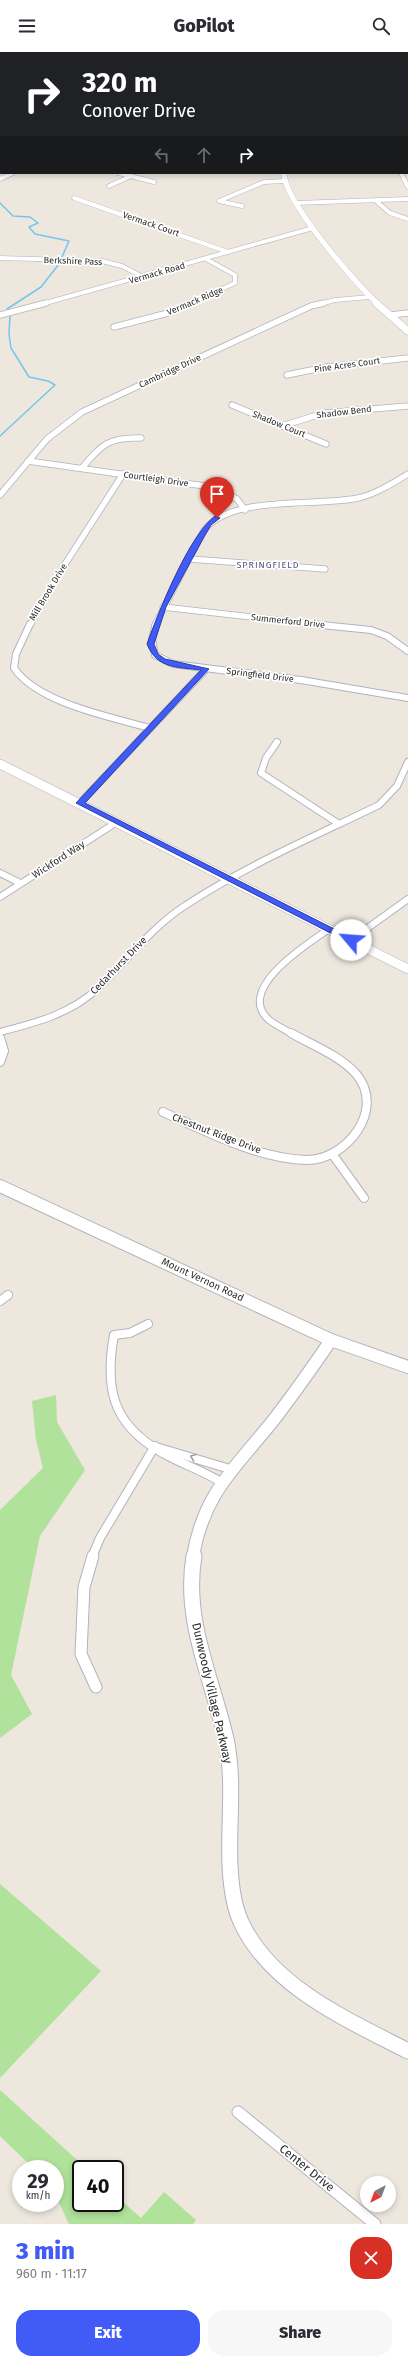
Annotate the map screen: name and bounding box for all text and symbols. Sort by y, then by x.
icon: menu [16,15,38,37]
text: GoPilot [173,15,235,37]
icon: search [370,15,392,37]
text: 320 m [82,66,157,99]
icon: right [16,68,68,120]
text: Conover Drive [82,100,196,122]
icon: left [151,144,173,166]
icon: ahead [193,144,215,166]
icon: right [235,144,257,166]
street label: Vermack Court [121,210,181,239]
street label: Berkshire Pass [43,255,103,267]
street label: Vermack Road [128,260,186,286]
street label: Vermack Ridge [165,285,225,317]
street label: Cambridge Drive [137,352,203,390]
street label: Pine Acres Court [313,355,381,375]
street label: Shadow Bend [316,404,372,420]
street label: Shadow Court [251,409,308,440]
street label: Courtleigh Drive [123,469,189,489]
pin [200,477,234,518]
icon: arrive [206,483,228,505]
district label: SPRINGFIELD [236,560,300,570]
street label: Mill Brook Drive [27,562,69,622]
street label: Summerford Drive [251,612,326,630]
street label: Springfield Drive [226,666,294,684]
street label: Wickford Way [30,838,87,881]
position arrow [330,919,372,961]
street label: Cedarhurst Drive [88,934,149,997]
street label: Chestnut Ridge Drive [170,1111,263,1156]
street label: Mount Vernon Road [160,1256,246,1304]
one-way arrow [189,1454,196,1462]
street label: Dunwoody Village Parkway [189,1621,235,1765]
street label: Center Drive [277,2142,337,2194]
speed limit sign: 40 [72,2160,124,2212]
text: 29 [27,2169,49,2193]
north arrow [360,2176,396,2212]
map controls [360,2176,396,2212]
text: km/h [26,2190,50,2202]
text: 3 min [16,2237,75,2265]
button: close [350,2237,392,2279]
text: 960 m · 11:17 [16,2266,87,2281]
button: Exit [16,2310,200,2356]
button: Share [208,2310,392,2356]

